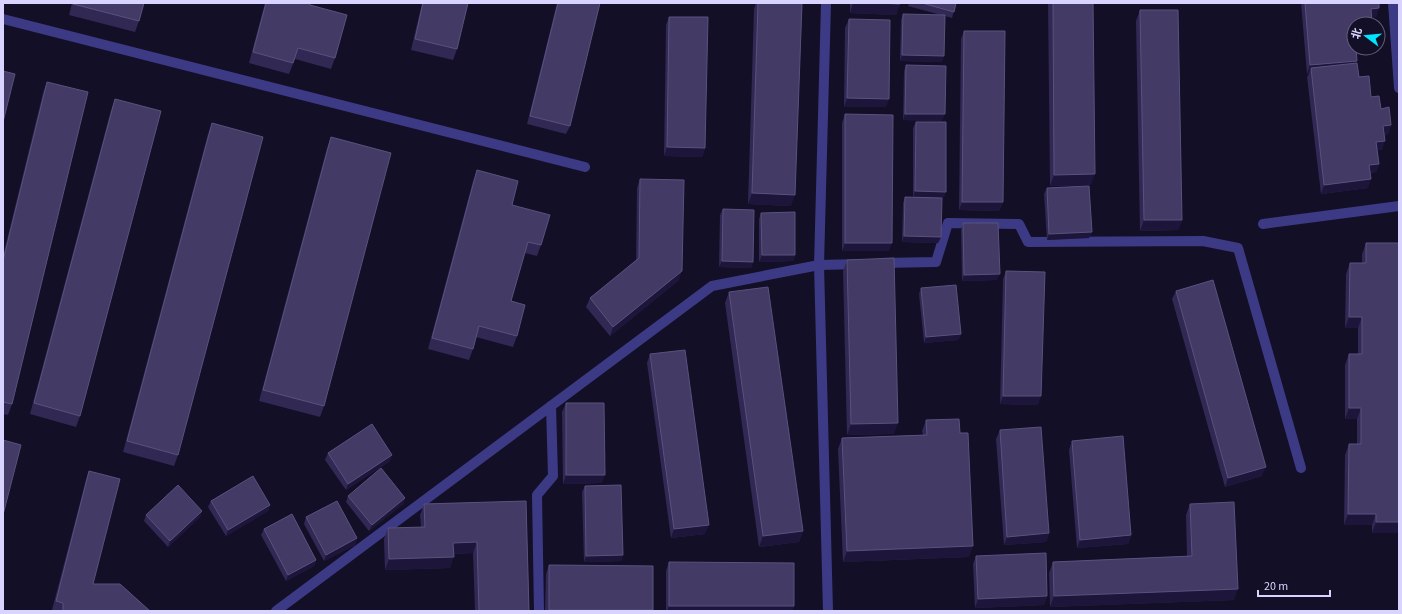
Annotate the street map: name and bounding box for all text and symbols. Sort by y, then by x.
north arrow [1346,16,1386,56]
text: 北 [1348,26,1366,41]
scale bar [1258,572,1330,598]
text: 20 m [1264,578,1288,595]

